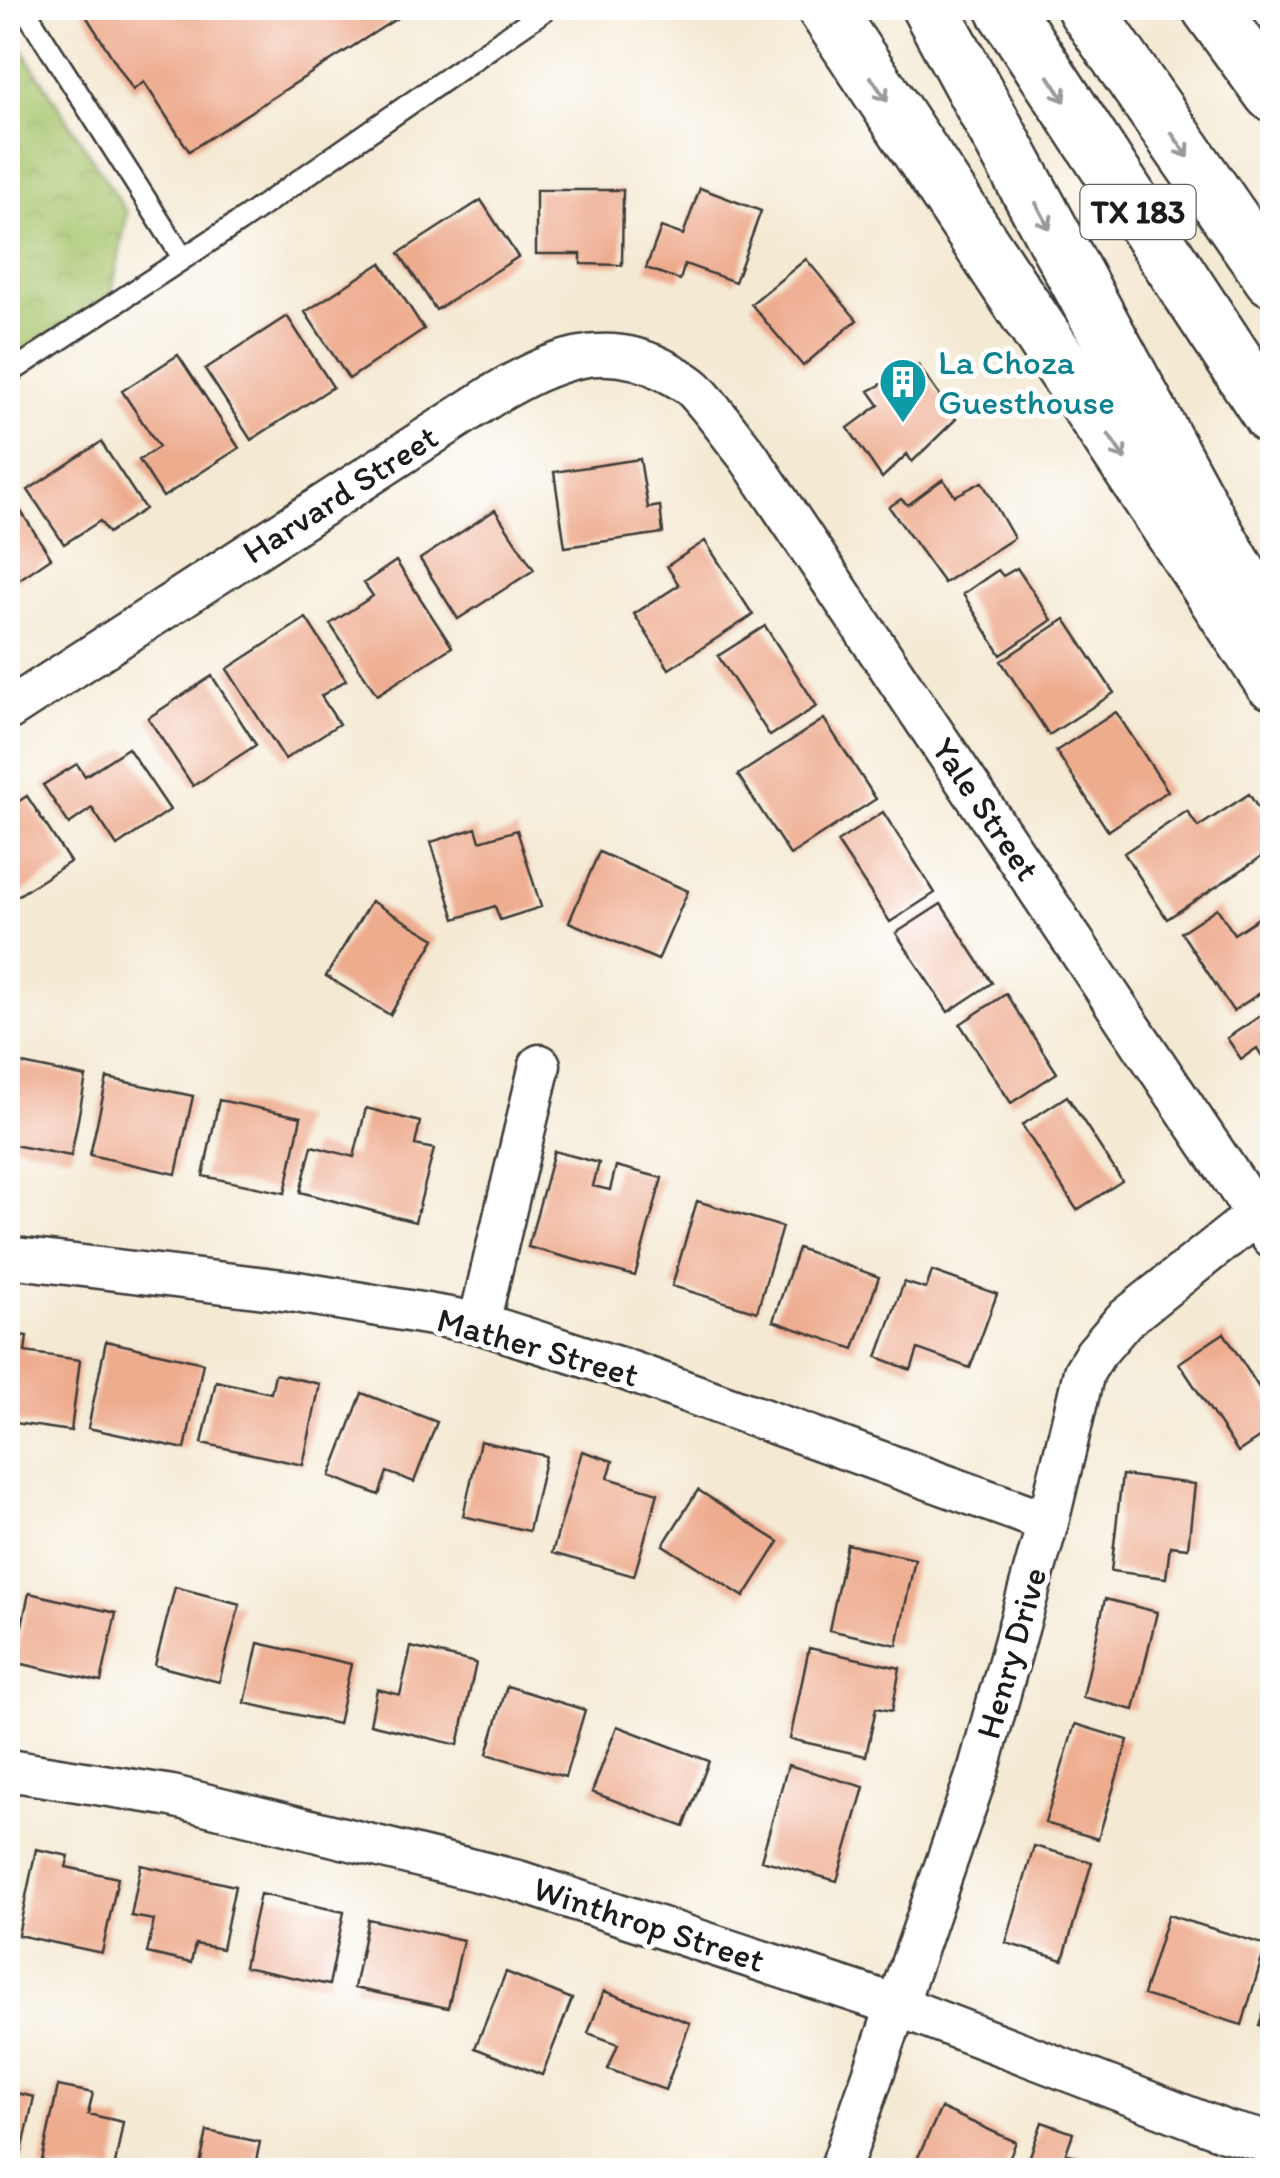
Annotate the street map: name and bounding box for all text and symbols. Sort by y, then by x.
one-way arrow [869,74,890,102]
one-way arrow [1047,74,1068,103]
one-way arrow [1169,131,1190,159]
road number: TX 183 [1080,185,1196,239]
one-way arrow [1033,201,1053,231]
place label: La Choza Guesthouse [938,341,1115,423]
building icon: La Choza Guesthouse [877,356,929,424]
street label: Harvard Street [235,415,445,573]
one-way arrow [1107,433,1127,460]
street label: Yale Street [923,729,1049,889]
street label: Mather Street [432,1298,644,1396]
street label: Henry Drive [967,1563,1055,1743]
street label: Winthrop Street [528,1867,770,1981]

